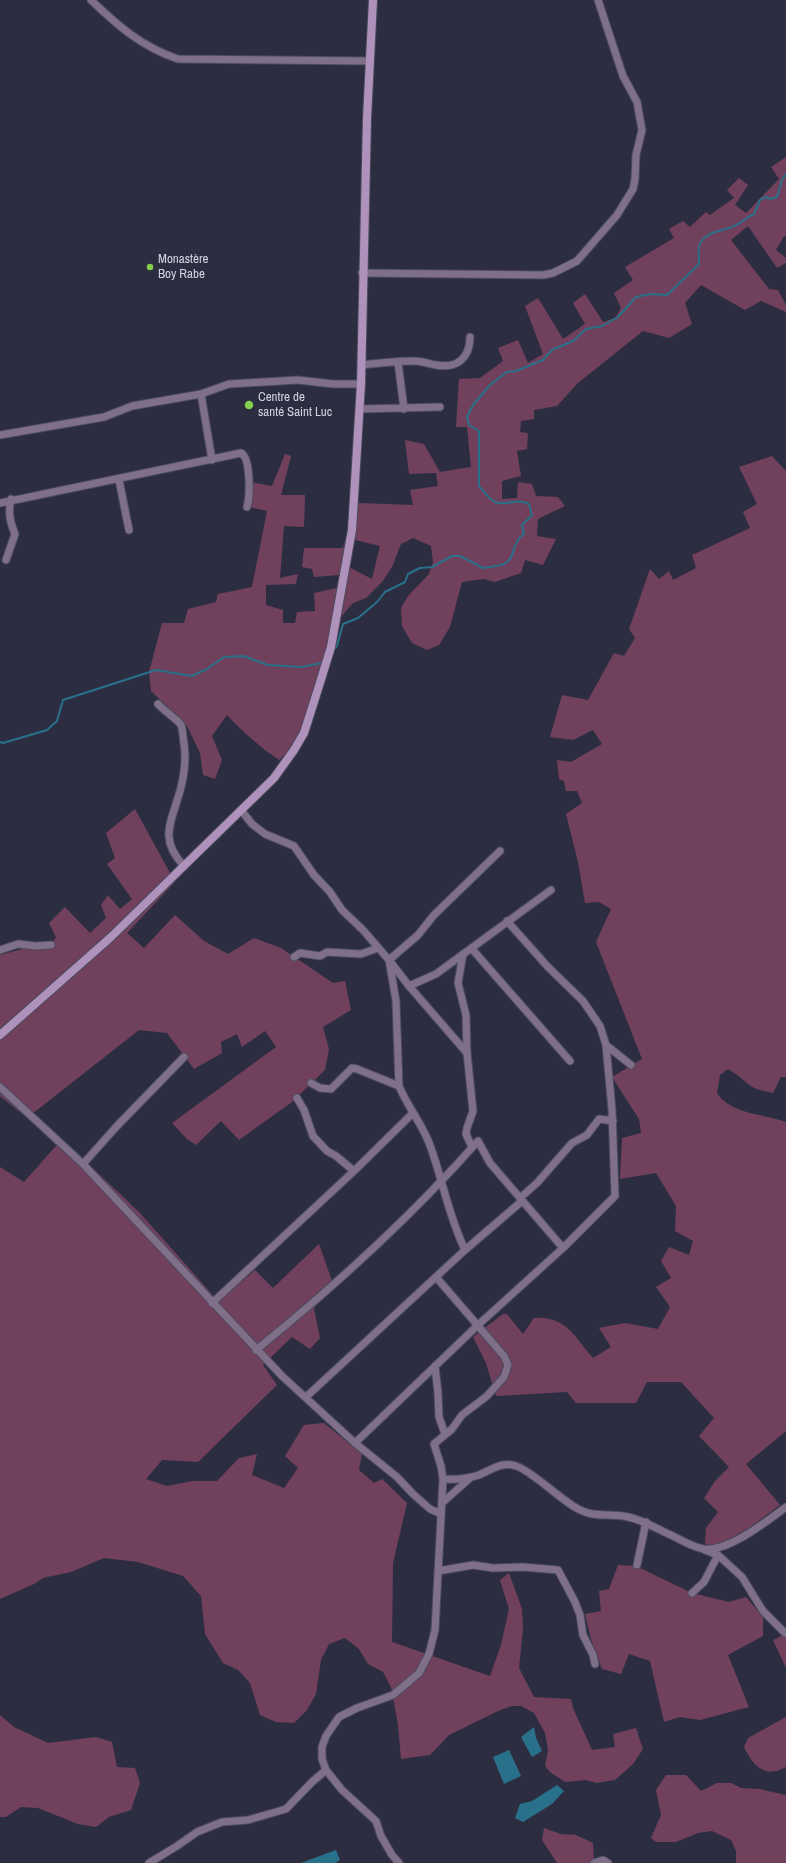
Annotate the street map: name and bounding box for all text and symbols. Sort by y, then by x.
place label: Monastère Boy Rabe [158,252,208,283]
marker: Monastère Boy Rabe [145,262,155,272]
place label: Centre de santé Saint Luc [258,390,332,421]
marker: Centre de santé Saint Luc [243,399,255,411]

